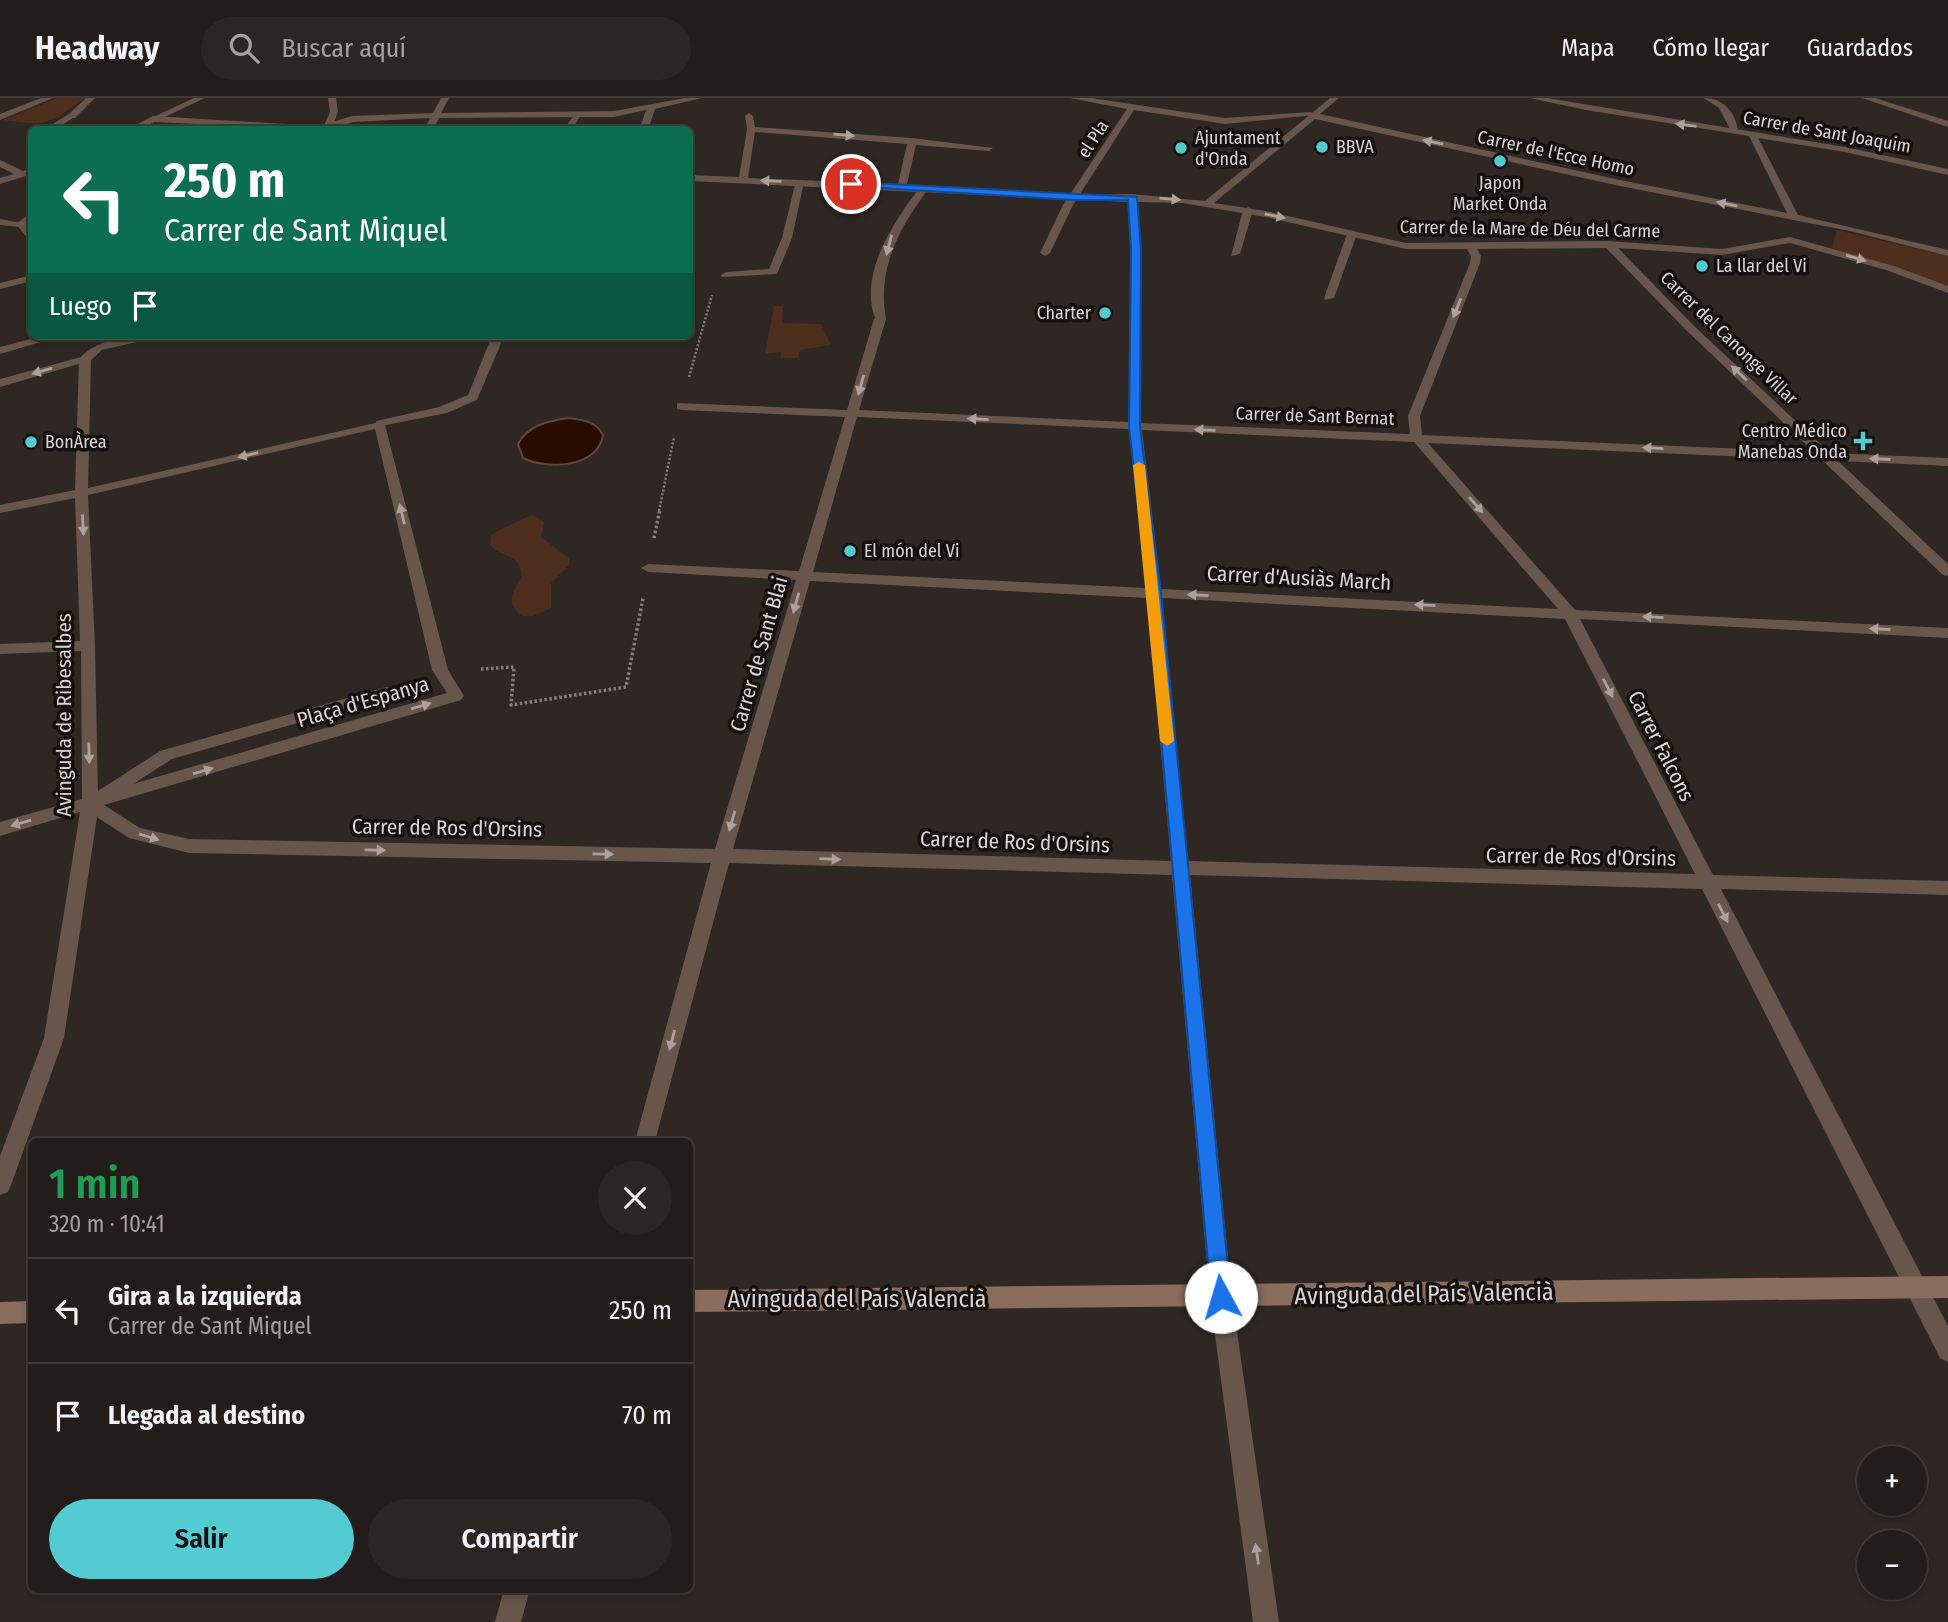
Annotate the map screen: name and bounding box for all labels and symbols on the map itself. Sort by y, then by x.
street label: Carrer de Sant Joaquim [1741,106,1913,158]
street label: el Pla [1073,116,1113,162]
one-way arrow [1674,119,1696,130]
street label: Carrer de l'Ecce Homo [1476,126,1636,180]
place label: Ajuntament d'Onda [1195,127,1281,170]
one-way arrow [833,130,855,141]
place label: BBVA [1336,136,1374,158]
one-way arrow [1422,136,1444,147]
marker: BBVA [1314,139,1330,155]
marker: Ajuntament d'Onda [1173,140,1189,156]
marker: Japon Market Onda [1492,153,1508,169]
pin [821,154,881,214]
place label: Japon Market Onda [1453,172,1547,215]
one-way arrow [759,175,781,186]
one-way arrow [1159,194,1181,205]
one-way arrow [1716,198,1738,209]
one-way arrow [1264,210,1286,221]
street label: Carrer de la Mare de Déu del Carme [1400,216,1660,242]
one-way arrow [883,235,893,256]
one-way arrow [1846,253,1867,263]
place label: La llar del Vi [1716,255,1807,277]
marker: La llar del Vi [1694,258,1710,274]
street label: Carrer del Canonge Villar [1656,267,1803,410]
one-way arrow [1451,298,1462,319]
place label: Charter [1037,302,1092,324]
marker: Charter [1097,305,1113,321]
one-way arrow [31,366,53,377]
one-way arrow [1731,366,1748,382]
one-way arrow [856,375,866,396]
street label: Carrer de Sant Bernat [1235,402,1395,430]
one-way arrow [966,414,988,425]
place label: Centro Médico Manebas Onda [1738,420,1847,463]
one-way arrow [1194,424,1216,435]
place label: BonÀrea [45,430,107,453]
marker: Centro Médico Manebas Onda [1853,431,1873,451]
marker: BonÀrea [23,434,39,450]
one-way arrow [1641,443,1663,454]
one-way arrow [237,450,259,461]
one-way arrow [1869,454,1891,465]
one-way arrow [1468,496,1484,514]
one-way arrow [396,503,407,525]
one-way arrow [77,515,88,537]
place label: El món del Vi [864,540,960,562]
marker: El món del Vi [842,543,858,559]
street label: Carrer d'Ausiàs March [1206,560,1392,596]
street label: Carrer de Sant Blai [724,573,794,735]
one-way arrow [1187,589,1209,600]
one-way arrow [790,592,800,613]
one-way arrow [1414,600,1436,611]
one-way arrow [1641,611,1663,622]
street label: Avinguda de Ribesalbes [51,613,77,817]
one-way arrow [1869,623,1891,634]
street label: Plaça d'Espanya [294,671,432,733]
one-way arrow [1602,678,1614,698]
street label: Carrer Falcons [1622,686,1700,806]
one-way arrow [411,701,432,711]
one-way arrow [84,742,95,764]
one-way arrow [192,765,213,775]
one-way arrow [727,811,737,832]
street label: Carrer de Ros d'Orsins [352,813,542,843]
one-way arrow [10,818,32,829]
street label: Carrer de Ros d'Orsins [920,826,1110,858]
one-way arrow [139,833,160,843]
street label: Carrer de Ros d'Orsins [1486,842,1676,872]
one-way arrow [365,844,387,855]
one-way arrow [592,848,614,860]
one-way arrow [819,854,841,865]
one-way arrow [1717,903,1729,923]
one-way arrow [666,1030,677,1052]
position arrow [1184,1260,1258,1334]
street label: Avinguda del País Valencià [1294,1278,1554,1310]
street label: Avinguda del País Valencià [727,1285,987,1313]
one-way arrow [1251,1543,1262,1565]

